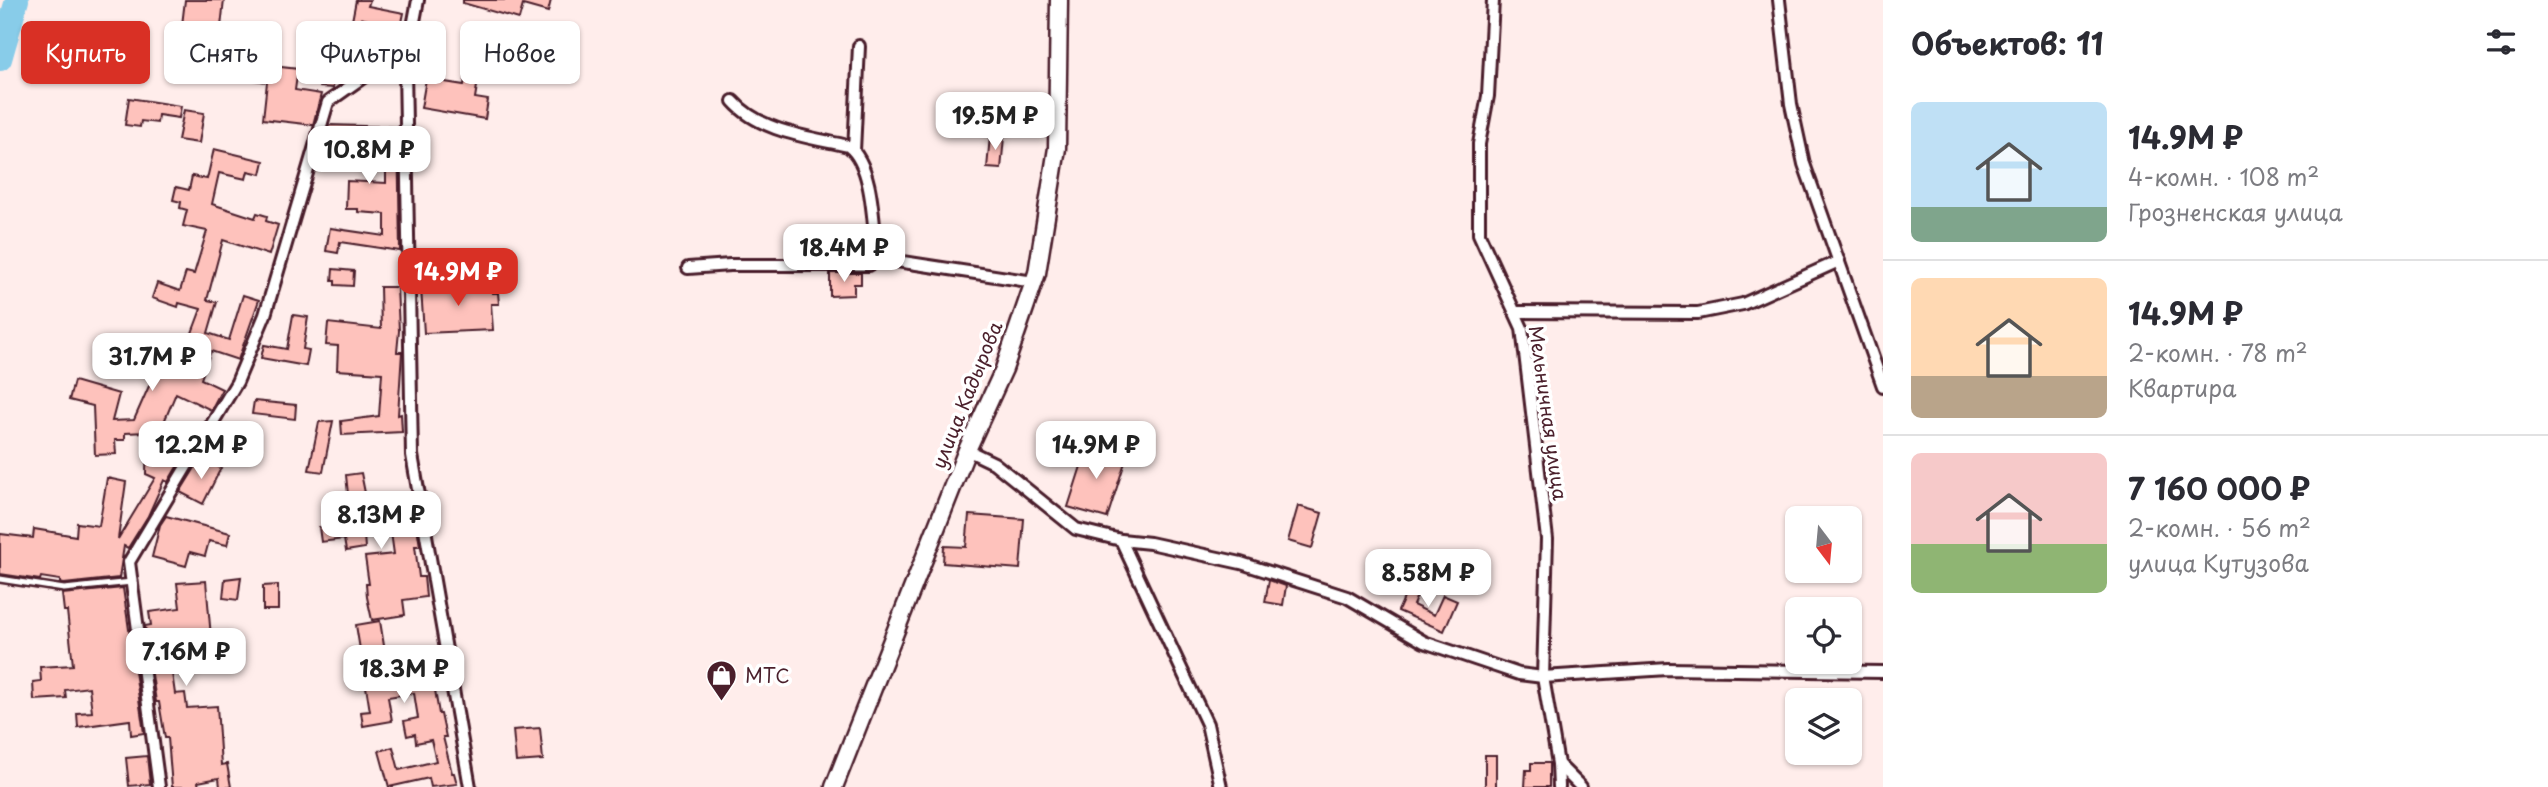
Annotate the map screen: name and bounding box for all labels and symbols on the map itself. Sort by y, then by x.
pin: 19.5M ₽ [930,92,1060,152]
pin: 10.8M ₽ [304,127,434,186]
pin: 18.4M ₽ [779,224,909,284]
pin: 14.9M ₽ [393,248,523,308]
street label: улица Кадырова [924,317,1008,472]
street label: Мельничная улица [1523,324,1575,502]
pin: 31.7M ₽ [87,334,217,393]
pin: 12.2M ₽ [136,421,266,481]
pin: 14.9M ₽ [1031,421,1161,481]
pin: 8.13M ₽ [316,491,446,551]
north arrow [1785,506,1862,583]
pin: 8.58M ₽ [1363,550,1493,609]
pin: 7.16M ₽ [121,628,251,688]
pin: 18.3M ₽ [339,646,469,705]
shop icon: МТС [705,659,739,703]
place label: МТС [745,661,790,689]

